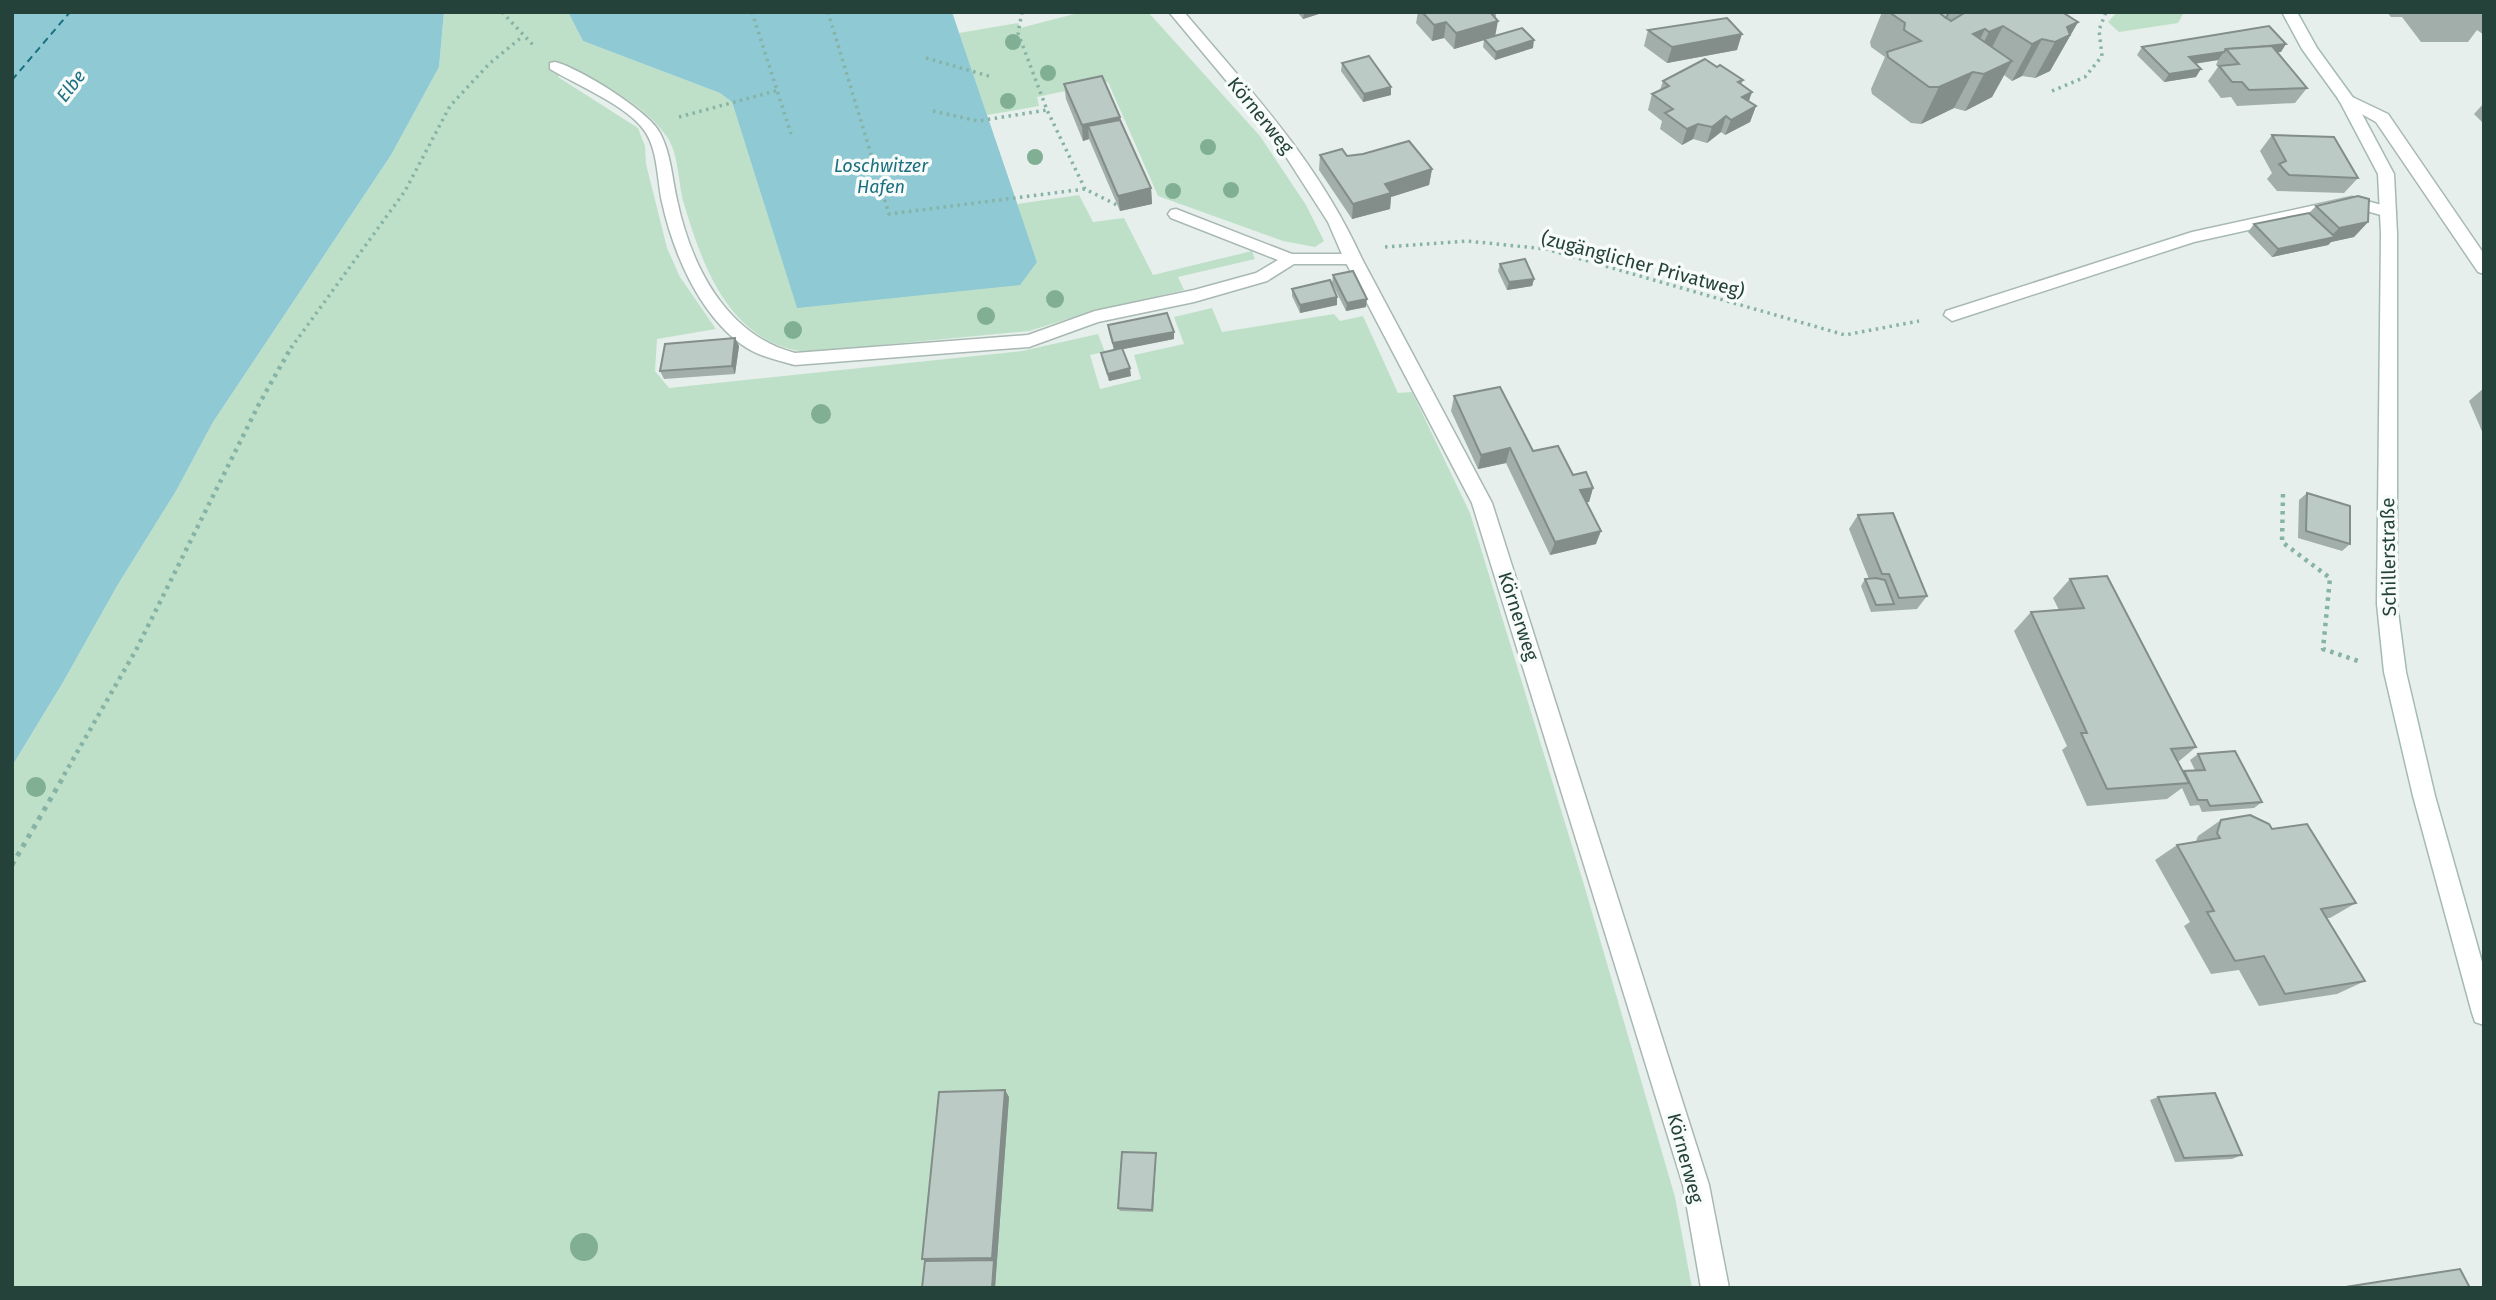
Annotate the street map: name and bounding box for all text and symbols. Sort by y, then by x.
water label: Elbe [52,66,90,106]
street label: Körnerweg [1223,72,1299,158]
water label: Loschwitzer Hafen [834,155,929,198]
street label: (zugänglicher Privatweg) [1539,226,1747,303]
street label: Schillerstraße [2376,497,2401,617]
street label: Körnerweg [1493,569,1544,664]
street label: Körnerweg [1662,1111,1709,1206]

